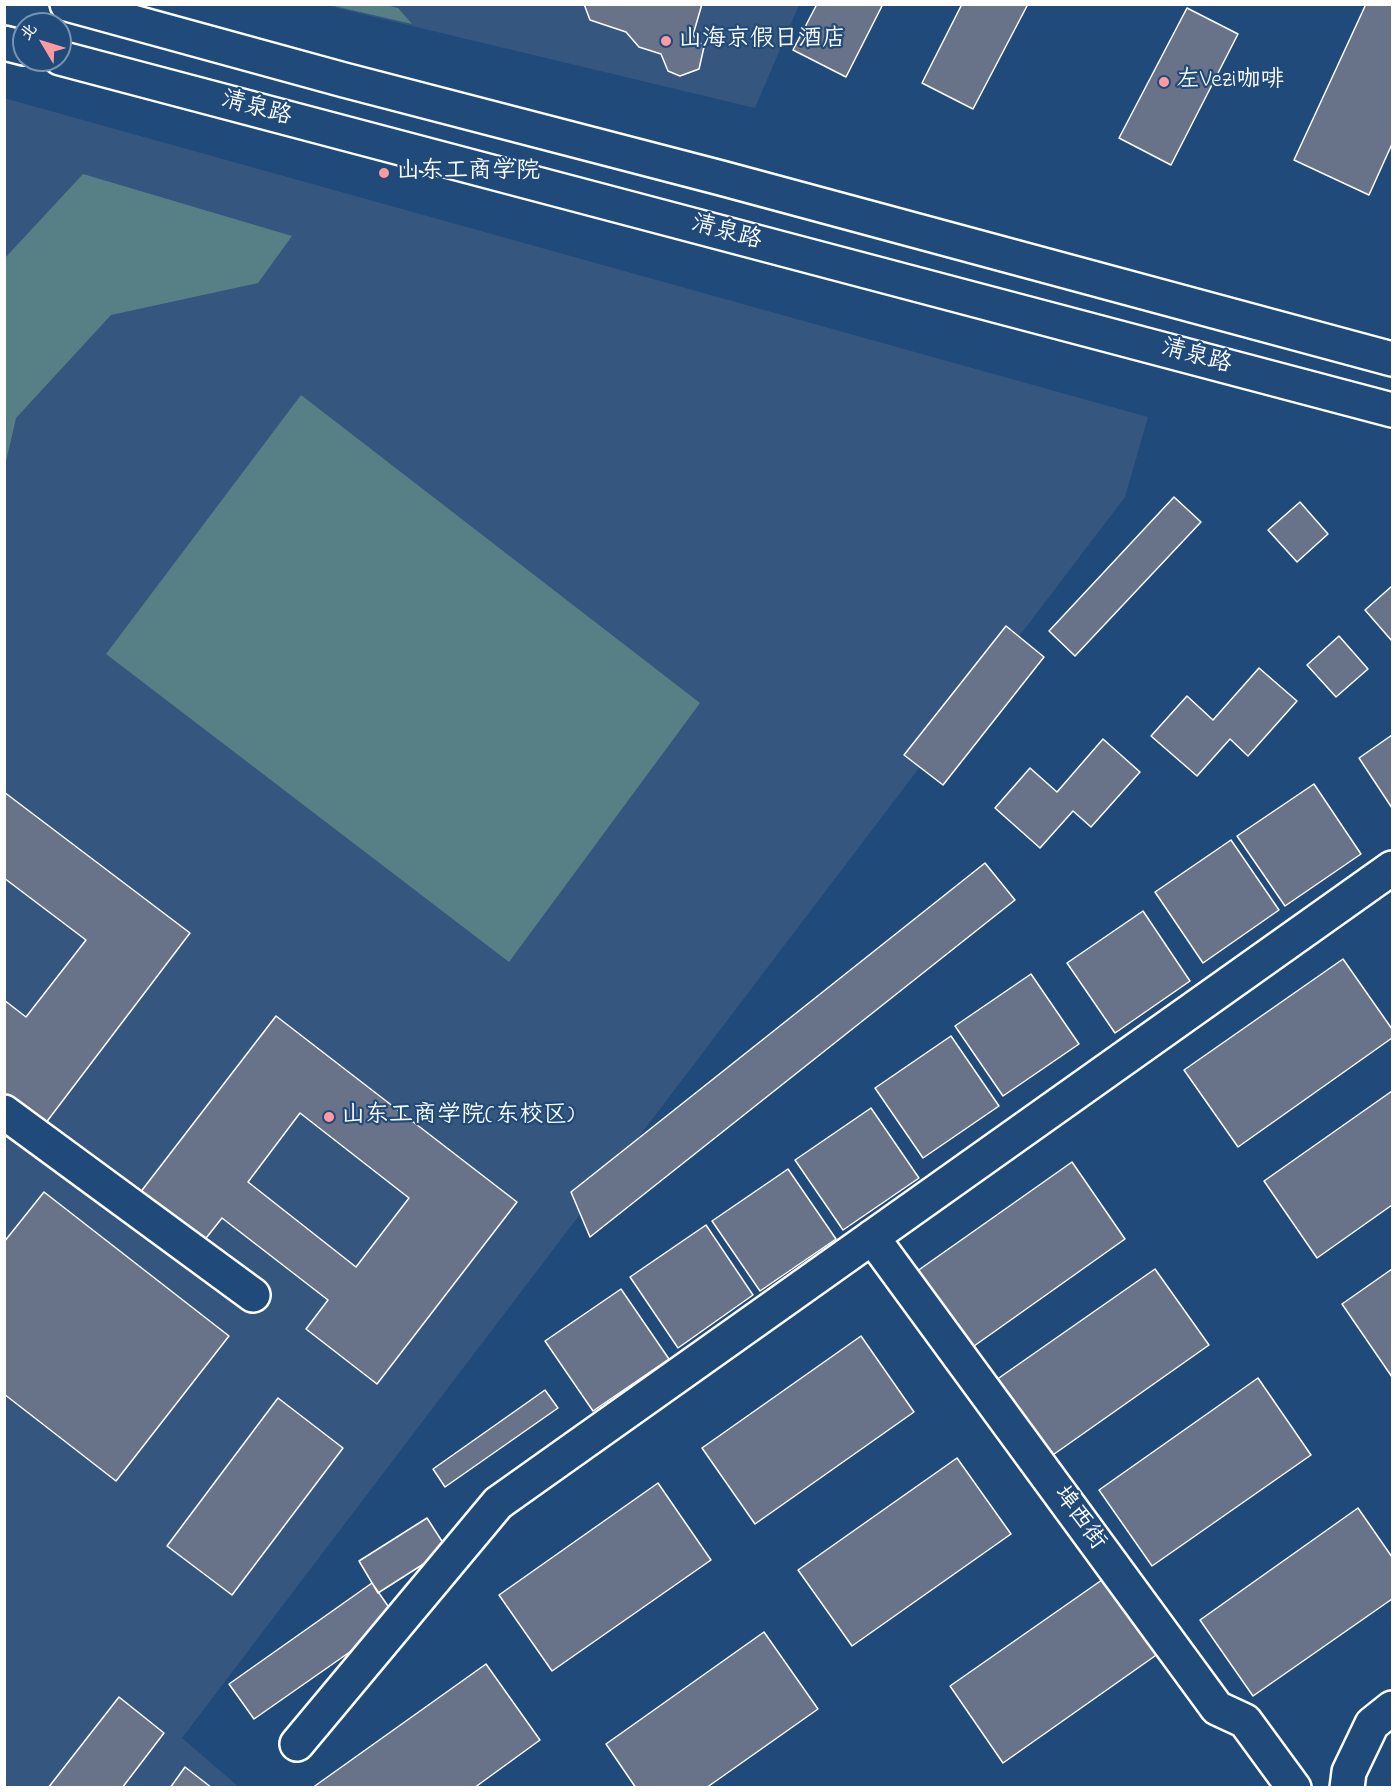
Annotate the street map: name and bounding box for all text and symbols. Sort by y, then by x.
north arrow [12,12,72,72]
text: 北 [15,18,44,46]
place label: 山海京假日酒店 [678,27,846,55]
marker: 山海京假日酒店 [659,34,673,48]
place label: 左Vezi咖啡 [1176,68,1284,96]
marker: 左Vezi咖啡 [1157,75,1171,89]
street label: 清泉路 [217,87,295,133]
place label: 山东工商学院 [396,159,540,187]
marker: 山东工商学院 [377,166,391,180]
street label: 清泉路 [687,211,765,257]
street label: 清泉路 [1157,335,1235,381]
place label: 山东工商学院(东校区) [341,1103,574,1131]
marker: 山东工商学院(东校区) [322,1110,336,1124]
street label: 埠西街 [1045,1481,1111,1557]

